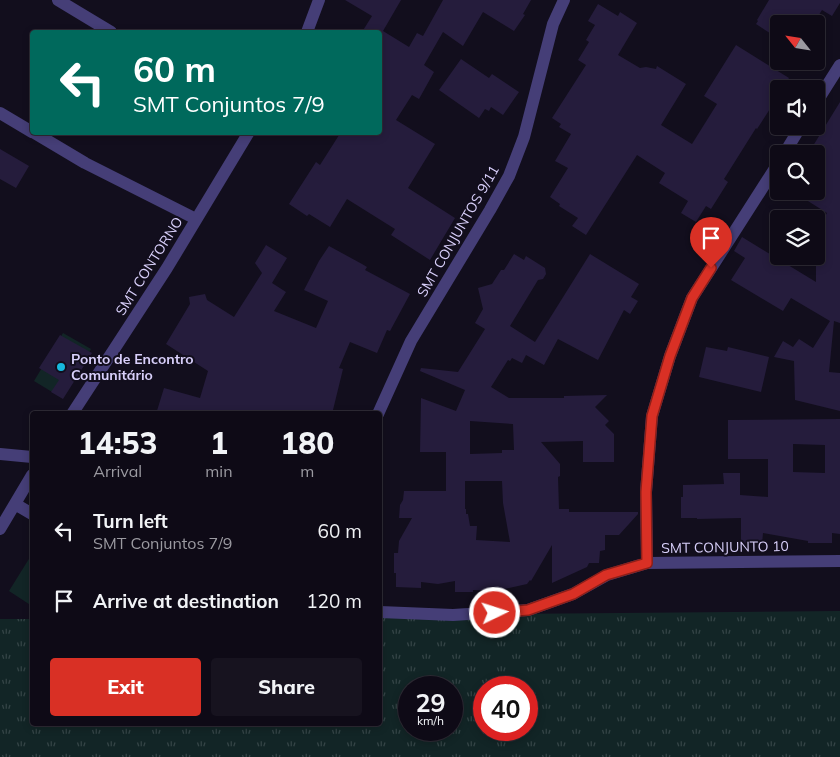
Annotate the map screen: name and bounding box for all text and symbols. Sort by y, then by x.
north arrow [770,15,825,70]
map controls [770,15,825,265]
text: 60 m [133,47,216,91]
icon: left [50,50,115,115]
button: sound [770,80,825,135]
text: SMT Conjuntos 7/9 [133,90,325,118]
button: search [770,145,825,200]
street label: SMT CONJUNTOS 9/11 [413,162,503,300]
button: layers [770,210,825,265]
street label: SMT CONTORNO [111,213,187,319]
pin [690,217,732,268]
icon: arrive [697,224,725,252]
place label: Ponto de Encontro Comunitário [71,350,194,384]
marker: Ponto de Encontro Comunitário [55,361,67,373]
text: 14:53 [78,424,158,462]
text: 1 [210,424,228,462]
text: 180 [280,424,334,462]
text: Arrival [93,461,142,481]
text: min [205,461,233,481]
text: m [300,461,314,481]
text: Turn left [93,509,168,533]
icon: left [50,517,78,545]
text: 60 m [318,519,362,543]
text: SMT Conjuntos 7/9 [93,533,232,553]
street label: SMT CONJUNTO 10 [661,537,789,557]
position arrow [468,586,520,638]
icon: arrive [50,587,78,615]
text: Arrive at destination [93,589,279,613]
text: 120 m [306,589,362,613]
button: Exit [50,658,201,716]
button: Share [211,658,362,716]
speed limit sign: 40 [473,676,538,741]
text: 29 [415,687,446,718]
text: km/h [417,713,444,728]

